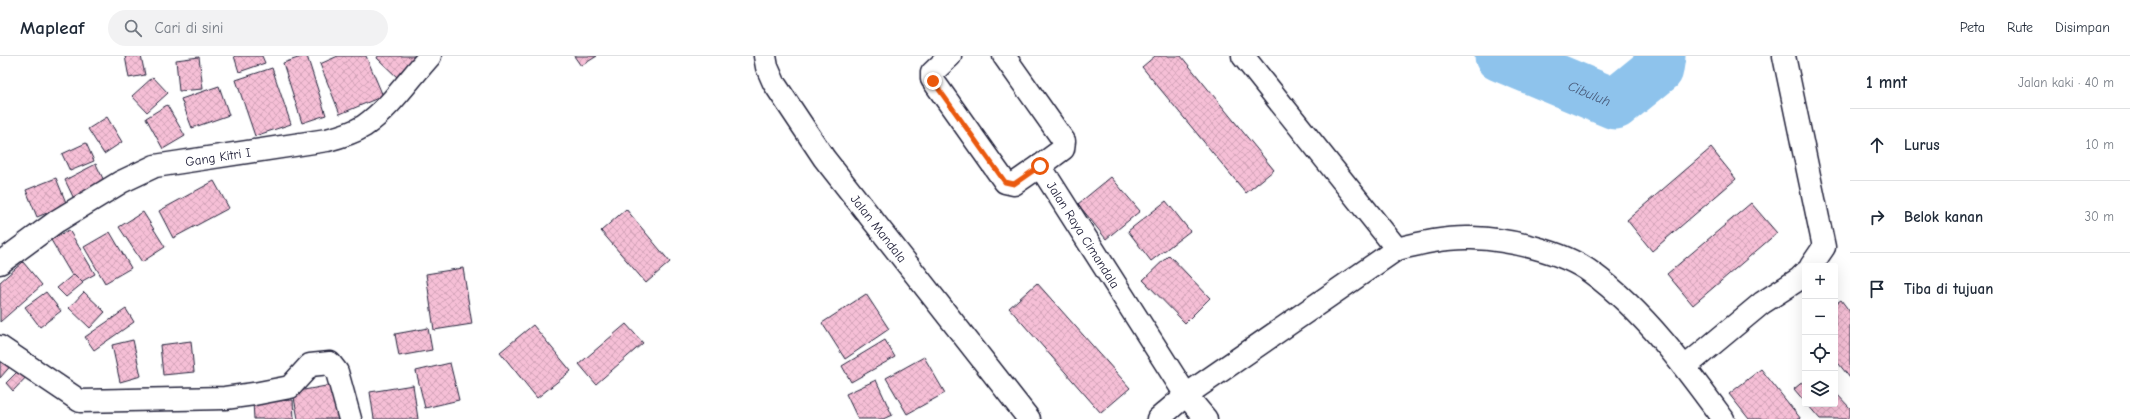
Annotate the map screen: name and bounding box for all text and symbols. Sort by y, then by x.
search box [108,10,388,46]
text: Mapleaf [20,17,84,39]
icon: search [122,17,144,39]
text: Cari di sini [154,19,223,37]
text: Peta [1960,19,1985,36]
text: Rute [2007,19,2033,36]
text: Disimpan [2055,19,2110,36]
route end [924,72,942,90]
text: 1 mnt [1866,73,1907,92]
text: Jalan kaki · 40 m [2018,75,2114,90]
water label: Cibuluh [1565,77,1613,110]
icon: ahead [1866,134,1888,156]
text: Lurus [1904,136,1940,154]
text: 10 m [2086,137,2114,152]
street label: Gang Kitri I [184,145,252,169]
route start [1031,157,1049,175]
street label: Jalan Raya Cimandala [1044,179,1123,291]
street label: Jalan Mandala [848,192,910,265]
icon: right [1866,206,1888,228]
text: Belok kanan [1904,208,1983,226]
text: 30 m [2084,209,2114,224]
map controls [1802,263,1838,407]
button: + [1802,263,1838,299]
icon: arrive [1866,278,1888,300]
text: Tiba di tujuan [1904,280,1993,298]
button: − [1802,299,1838,335]
button: locate [1802,335,1838,371]
button: layers [1802,371,1838,407]

